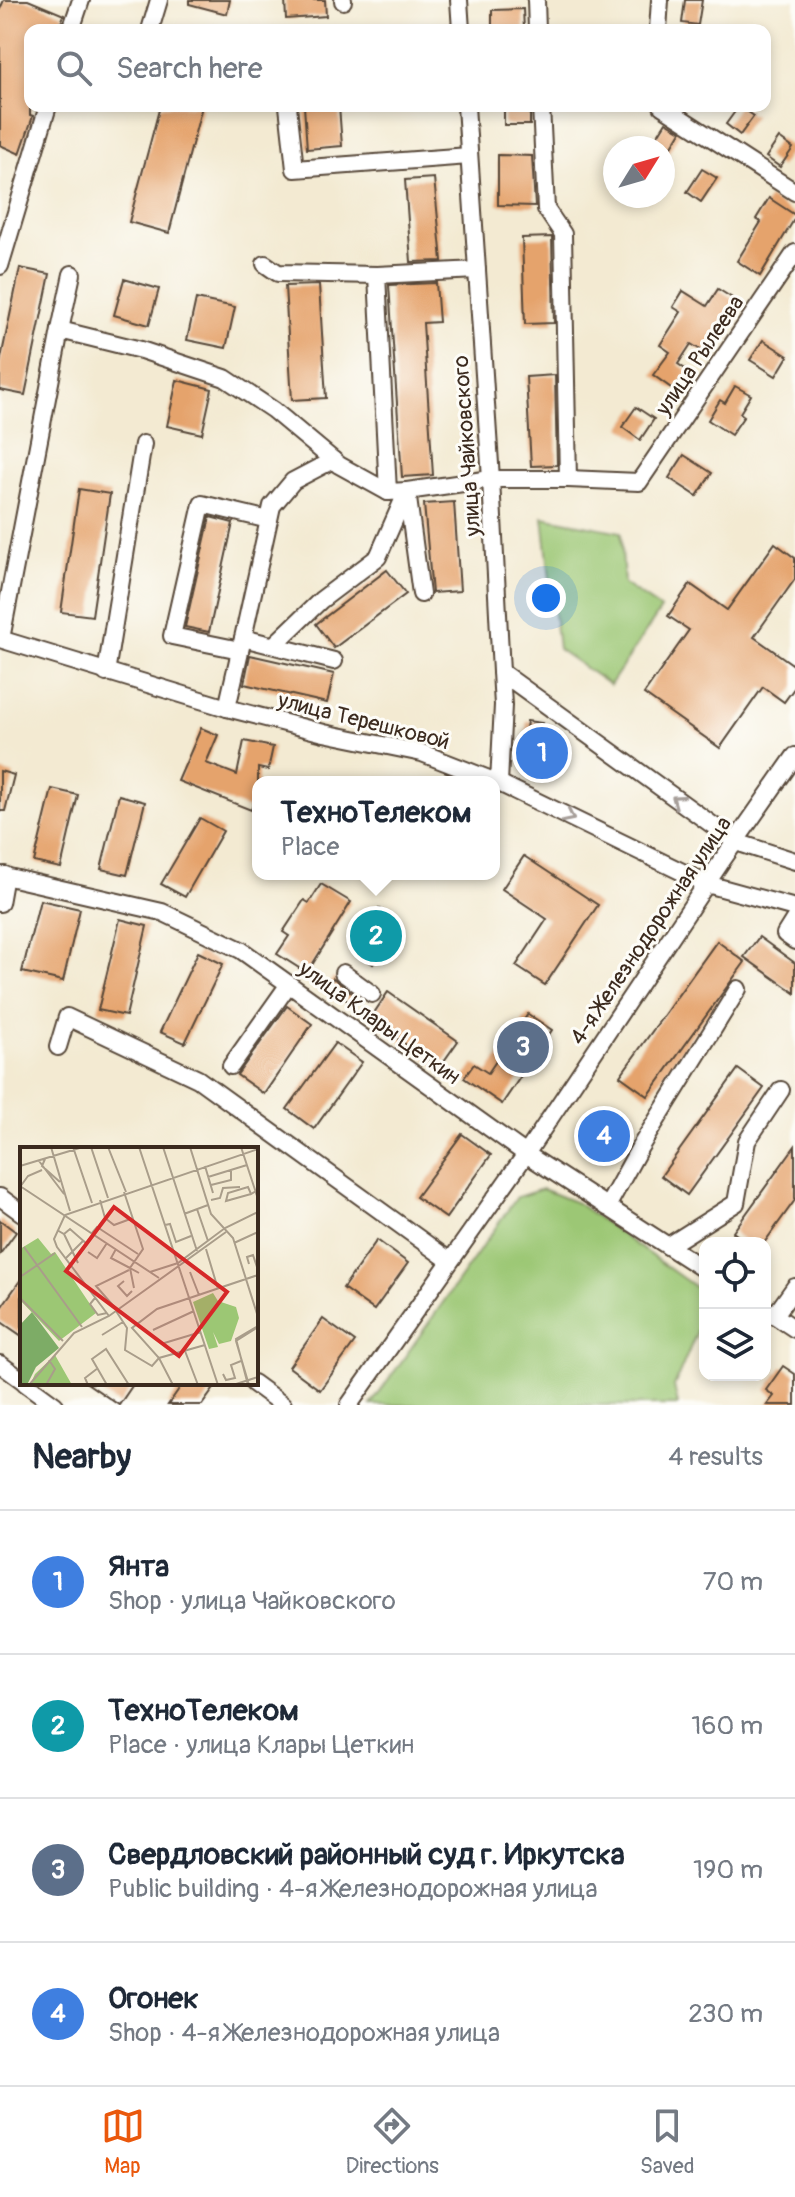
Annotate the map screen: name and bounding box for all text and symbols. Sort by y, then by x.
search box [24,24,771,112]
icon: search [52,46,96,90]
text: Search here [116,50,263,87]
north arrow [603,136,675,208]
street label: улица Рылеева [649,290,750,422]
street label: улица Чайковского [447,354,487,538]
your location [526,578,566,618]
street label: улица Терешковой [274,686,452,756]
pin: 1 [516,723,568,783]
popup [252,776,500,880]
text: ТехноТелеком [281,794,471,831]
one-way arrow [672,795,686,810]
one-way arrow [561,807,576,823]
street label: 4-я Железнодорожная улица [564,811,738,1050]
text: Place [281,831,339,863]
pin: 2 [350,906,402,966]
street label: улица Клары Цеткин [292,954,466,1091]
pin: 3 [497,1017,549,1077]
pin: 4 [578,1106,630,1166]
inset map [20,1147,258,1385]
map controls [699,1237,771,1381]
button: locate [699,1237,771,1309]
button: layers [699,1309,771,1381]
text: Nearby [32,1436,131,1479]
text: 4 results [668,1441,763,1473]
text: Янта [108,1548,169,1585]
text: 1 [53,1566,63,1598]
text: 70 m [703,1566,763,1598]
text: Shop · улица Чайковского [108,1585,396,1617]
text: ТехноТелеком [108,1692,299,1729]
text: 2 [51,1710,65,1742]
text: 160 m [691,1710,763,1742]
text: Place · улица Клары Цеткин [108,1729,414,1761]
text: Свердловский районный суд г. Иркутска [108,1836,625,1873]
text: 3 [51,1854,65,1886]
text: 190 m [693,1854,763,1886]
text: Public building · 4-я Железнодорожная улица [108,1873,598,1905]
text: Огонек [108,1980,199,2017]
text: 4 [50,1998,66,2030]
text: 230 m [688,1998,763,2030]
text: Shop · 4-я Железнодорожная улица [108,2017,500,2049]
tab: Map [101,2104,145,2180]
tab: Directions [346,2104,439,2180]
tab: Saved [640,2104,694,2180]

